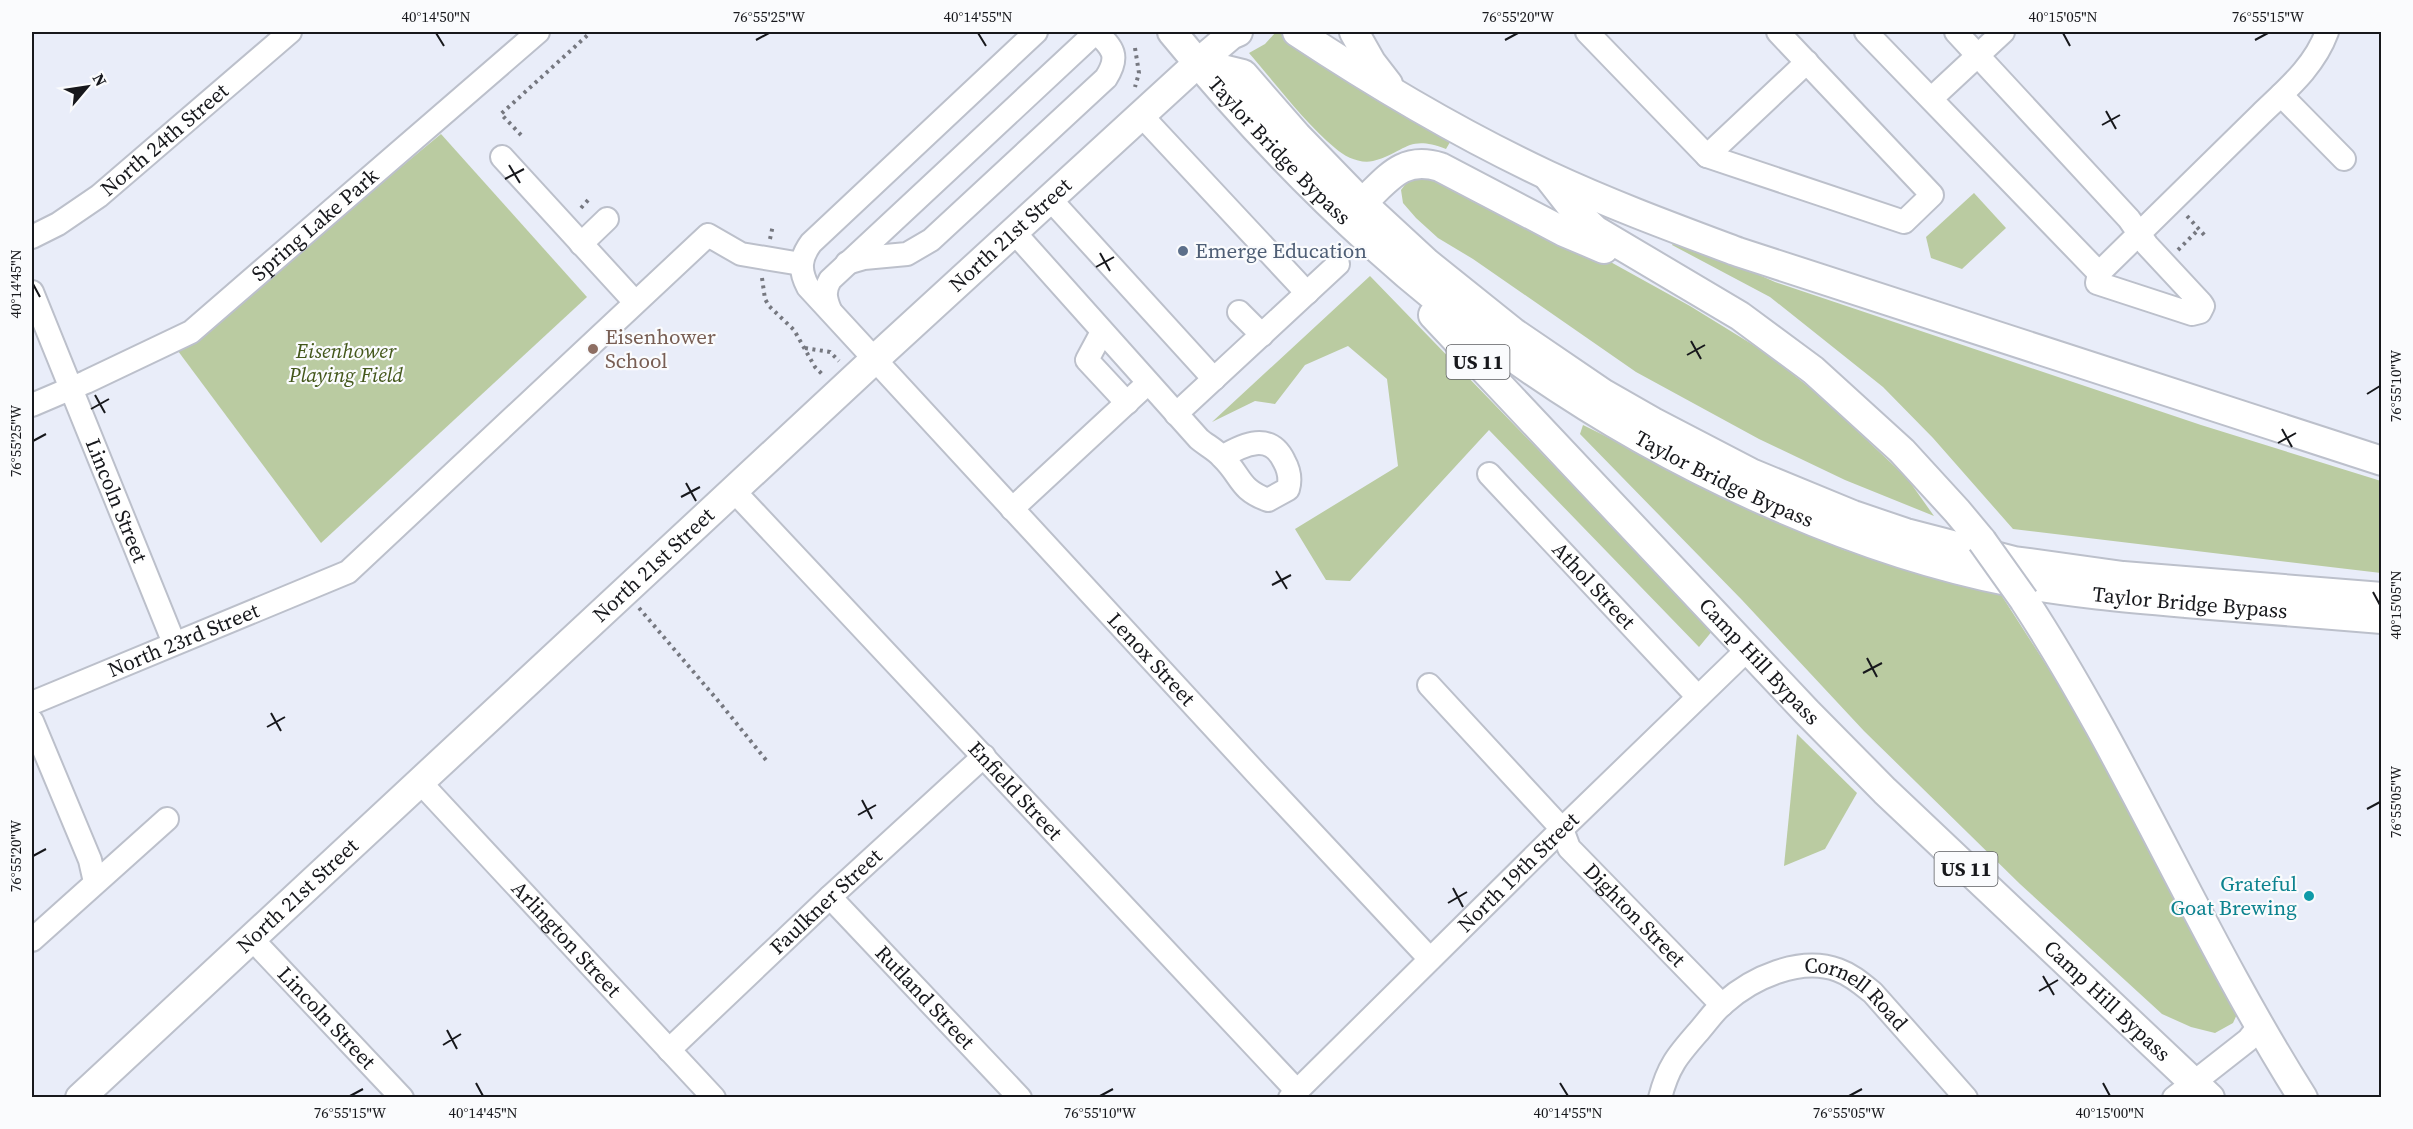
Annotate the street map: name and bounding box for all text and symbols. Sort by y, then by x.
text: 40°14'50"N [401,6,471,27]
text: 76°55'25"W [733,6,806,27]
text: 40°14'55"N [943,6,1013,27]
text: 76°55'20"W [1482,6,1555,27]
text: 40°15'05"N [2028,6,2098,27]
text: 76°55'15"W [2232,6,2305,27]
north arrow [57,57,117,117]
street label: Taylor Bridge Bypass [1202,70,1357,231]
street label: North 24th Street [96,78,234,202]
street label: Spring Lake Park [245,161,385,287]
street label: North 21st Street [942,171,1078,298]
place label: Emerge Education [1195,236,1367,265]
marker: Emerge Education [1176,244,1190,258]
text: 40°14'45"N [5,249,26,319]
place label: Eisenhower School [605,322,716,375]
park label: Eisenhower Playing Field [288,336,403,389]
marker: Eisenhower School [586,342,600,356]
road number: US 11 [1446,345,1510,379]
text: 76°55'10"W [2385,349,2406,422]
text: 76°55'25"W [5,404,26,477]
street label: Taylor Bridge Bypass [1630,423,1818,534]
street label: Lincoln Street [79,434,155,567]
street label: North 21st Street [586,501,720,628]
street label: Athol Street [1546,535,1642,635]
text: 40°15'05"N [2385,570,2406,640]
street label: Taylor Bridge Bypass [2091,579,2289,625]
street label: Camp Hill Bypass [1693,591,1827,731]
street label: North 23rd Street [103,595,263,684]
street label: Lenox Street [1101,606,1202,712]
street label: Enfield Street [962,734,1069,846]
text: 76°55'05"W [2385,765,2406,838]
street label: North 19th Street [1451,805,1585,939]
text: 76°55'20"W [5,819,26,892]
street label: North 21st Street [230,831,365,959]
street label: Faulkner Street [763,841,888,961]
road number: US 11 [1934,852,1998,886]
street label: Dighton Street [1577,856,1692,973]
place label: Grateful Goat Brewing [2170,869,2297,922]
street label: Arlington Street [505,874,628,1003]
marker: Grateful Goat Brewing [2302,889,2316,903]
street label: Camp Hill Bypass [2038,933,2177,1068]
street label: Rutland Street [869,939,982,1055]
street label: Cornell Road [1804,951,1915,1037]
street label: Lincoln Street [271,960,383,1075]
text: 76°55'15"W [314,1102,387,1123]
text: 40°14'45"N [448,1102,518,1123]
text: 76°55'10"W [1064,1102,1137,1123]
text: 40°14'55"N [1533,1102,1603,1123]
text: 76°55'05"W [1813,1102,1886,1123]
text: 40°15'00"N [2075,1102,2145,1123]

